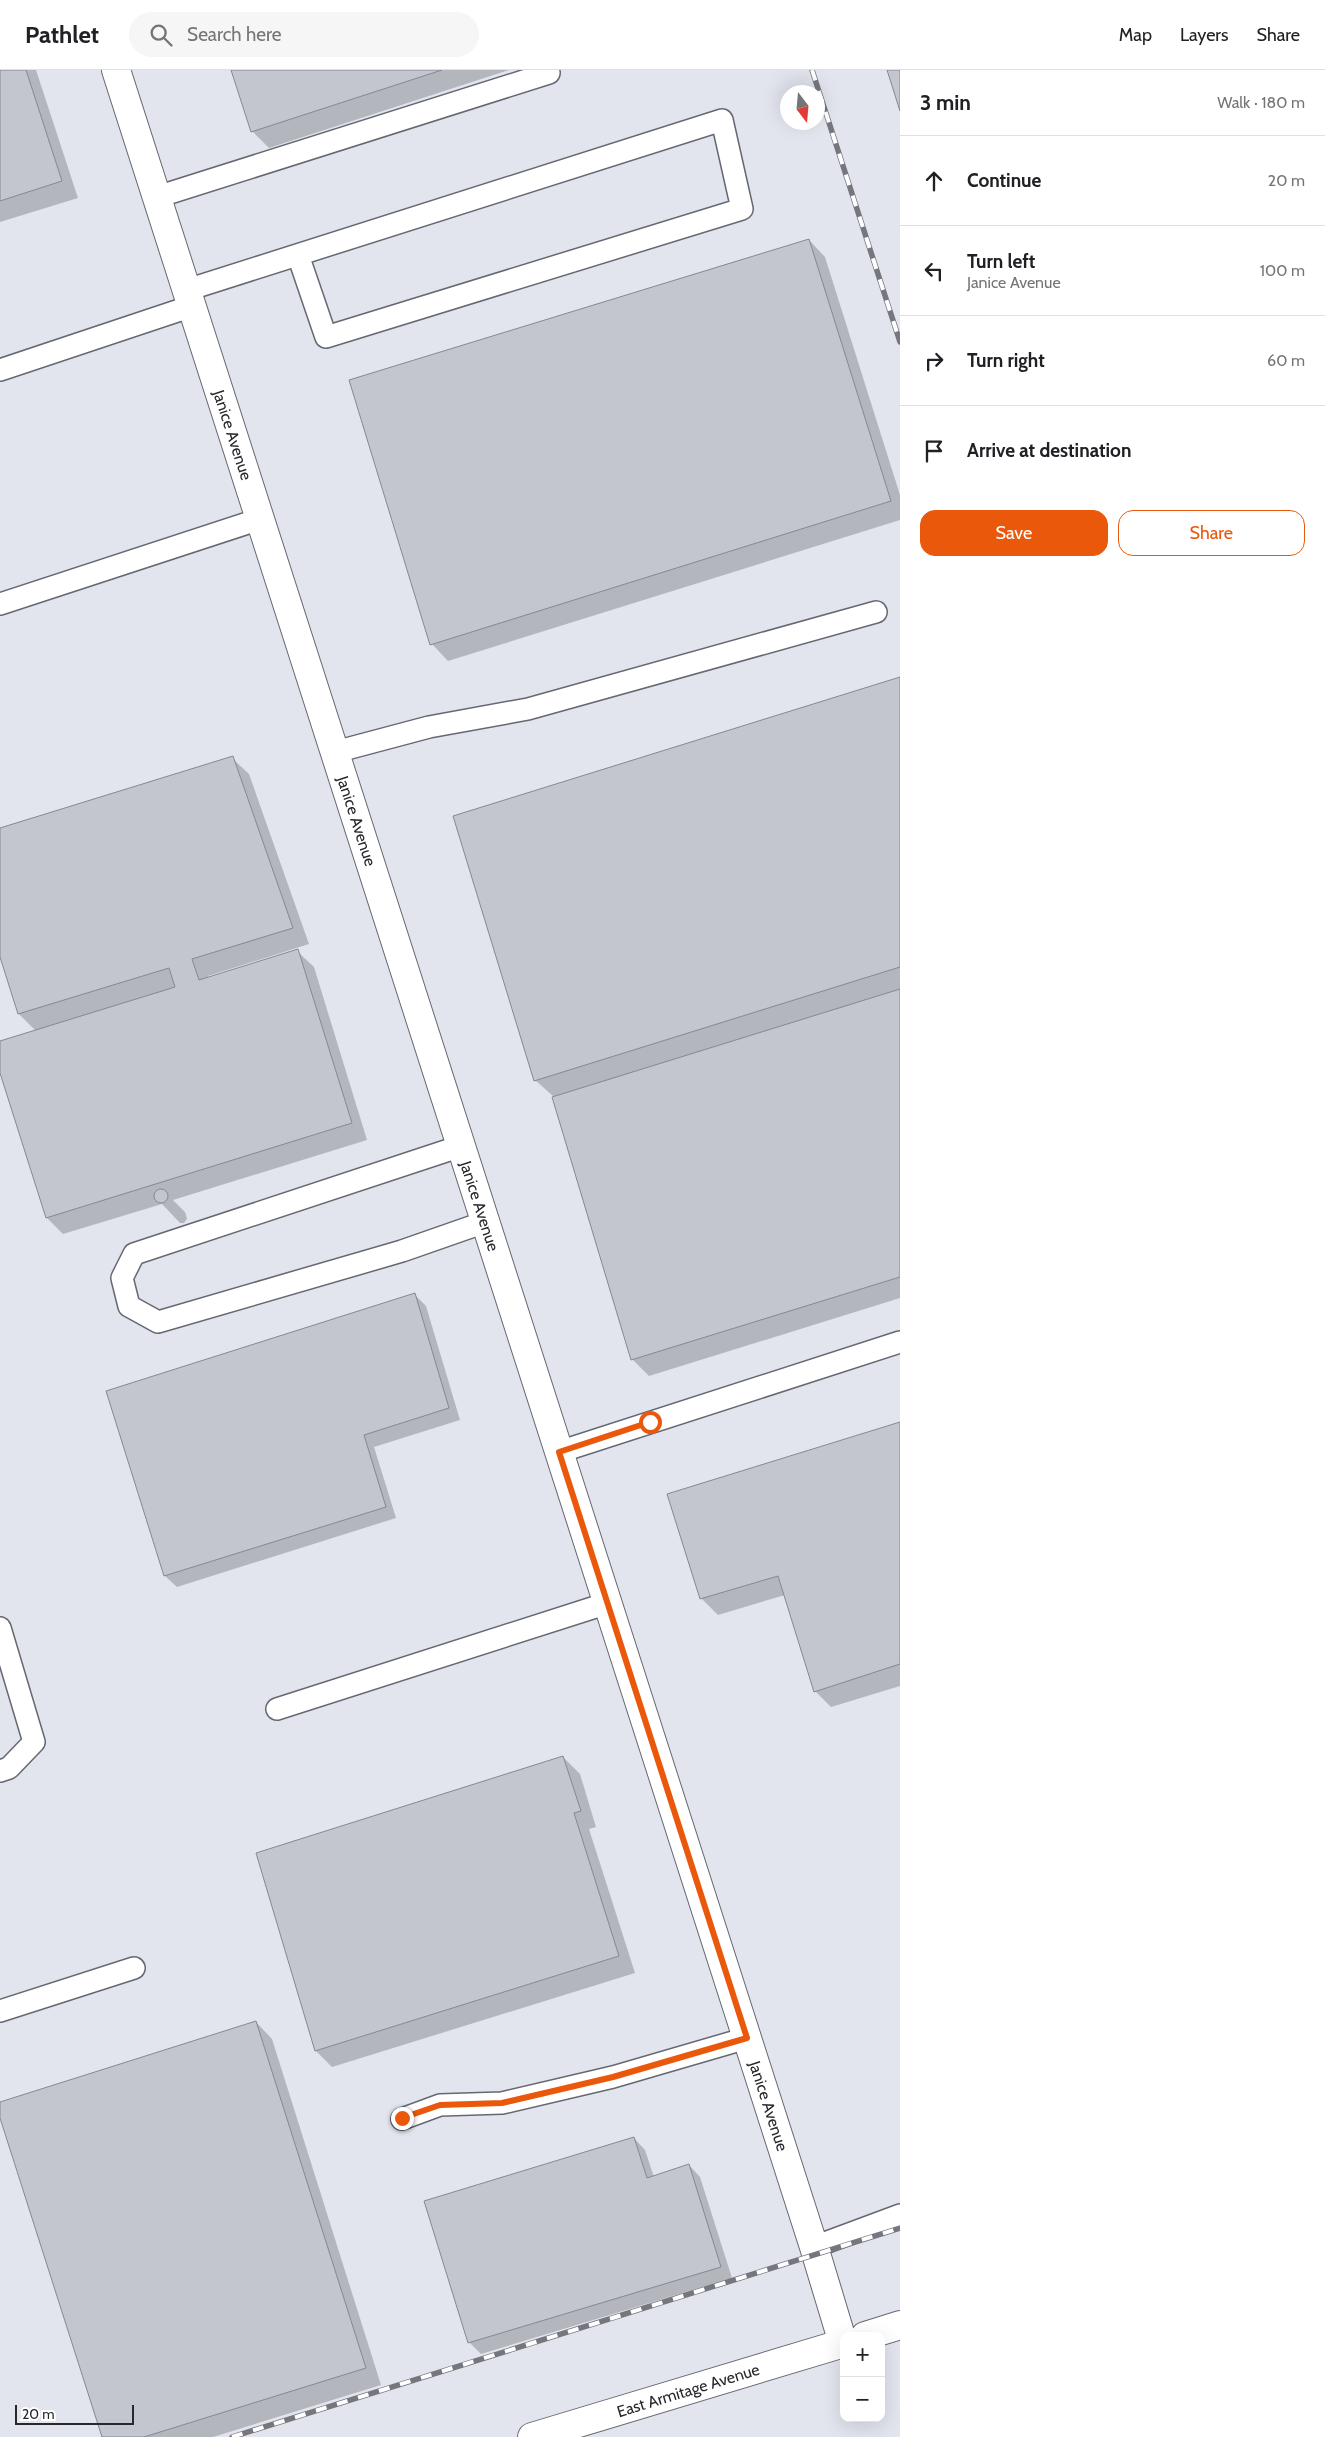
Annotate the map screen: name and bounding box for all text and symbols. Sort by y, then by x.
search box [129,12,479,57]
text: Pathlet [25,20,99,49]
icon: search [147,21,175,49]
text: Search here [187,23,281,46]
text: Map [1119,24,1152,46]
text: Layers [1180,24,1229,46]
text: Share [1257,24,1300,46]
north arrow [780,85,825,130]
text: 3 min [920,90,971,115]
text: Walk · 180 m [1217,93,1305,112]
icon: ahead [920,167,948,195]
text: Continue [967,169,1041,192]
text: 20 m [1268,171,1305,190]
text: Turn left [967,250,1035,273]
icon: left [920,257,948,285]
text: 100 m [1260,261,1305,280]
text: Janice Avenue [967,273,1061,292]
icon: right [920,347,948,375]
text: Turn right [967,349,1045,372]
text: 60 m [1267,351,1305,370]
street label: Janice Avenue [209,387,256,483]
icon: arrive [920,437,948,465]
text: Arrive at destination [967,439,1131,462]
button: Save [920,510,1108,556]
button: Share [1118,510,1305,556]
street label: Janice Avenue [333,773,380,869]
street label: Janice Avenue [456,1158,503,1254]
route start [639,1411,662,1434]
street label: Janice Avenue [745,2058,792,2154]
route end [391,2107,414,2130]
map controls [840,2332,885,2422]
button: + [840,2332,885,2377]
street label: East Armitage Avenue [615,2360,762,2421]
button: − [840,2377,885,2422]
scale bar [15,2402,134,2425]
text: 20 m [22,2405,55,2423]

